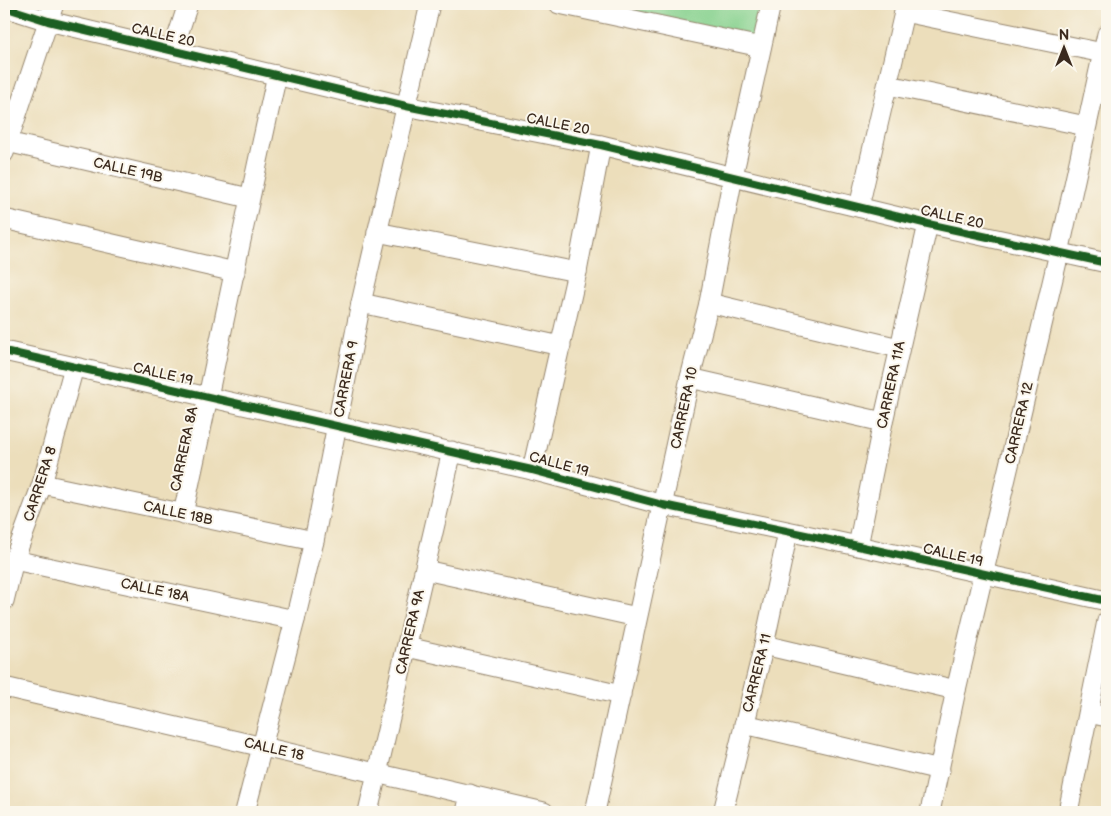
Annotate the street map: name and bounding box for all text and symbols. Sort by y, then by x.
street label: CALLE 20 [130,20,196,50]
north arrow [1038,22,1088,72]
text: N [1059,27,1069,44]
street label: CALLE 20 [525,110,591,138]
street label: CALLE 19B [92,154,165,186]
street label: CALLE 20 [919,202,985,232]
street label: CARRERA 9 [330,339,362,419]
street label: CARRERA 11A [873,339,909,430]
street label: CALLE 19 [131,359,195,389]
street label: CARRERA 10 [667,365,701,451]
street label: CARRERA 12 [1001,380,1037,466]
street label: CARRERA 8A [167,404,201,493]
street label: CARRERA 8 [20,444,60,524]
street label: CALLE 19 [527,448,591,480]
street label: CALLE 18B [142,497,215,529]
street label: CALLE 19 [921,540,985,570]
street label: CALLE 18A [119,574,191,606]
street label: CARRERA 9A [392,587,428,676]
street label: CARRERA 11 [739,632,775,714]
street label: CALLE 18 [242,734,306,764]

